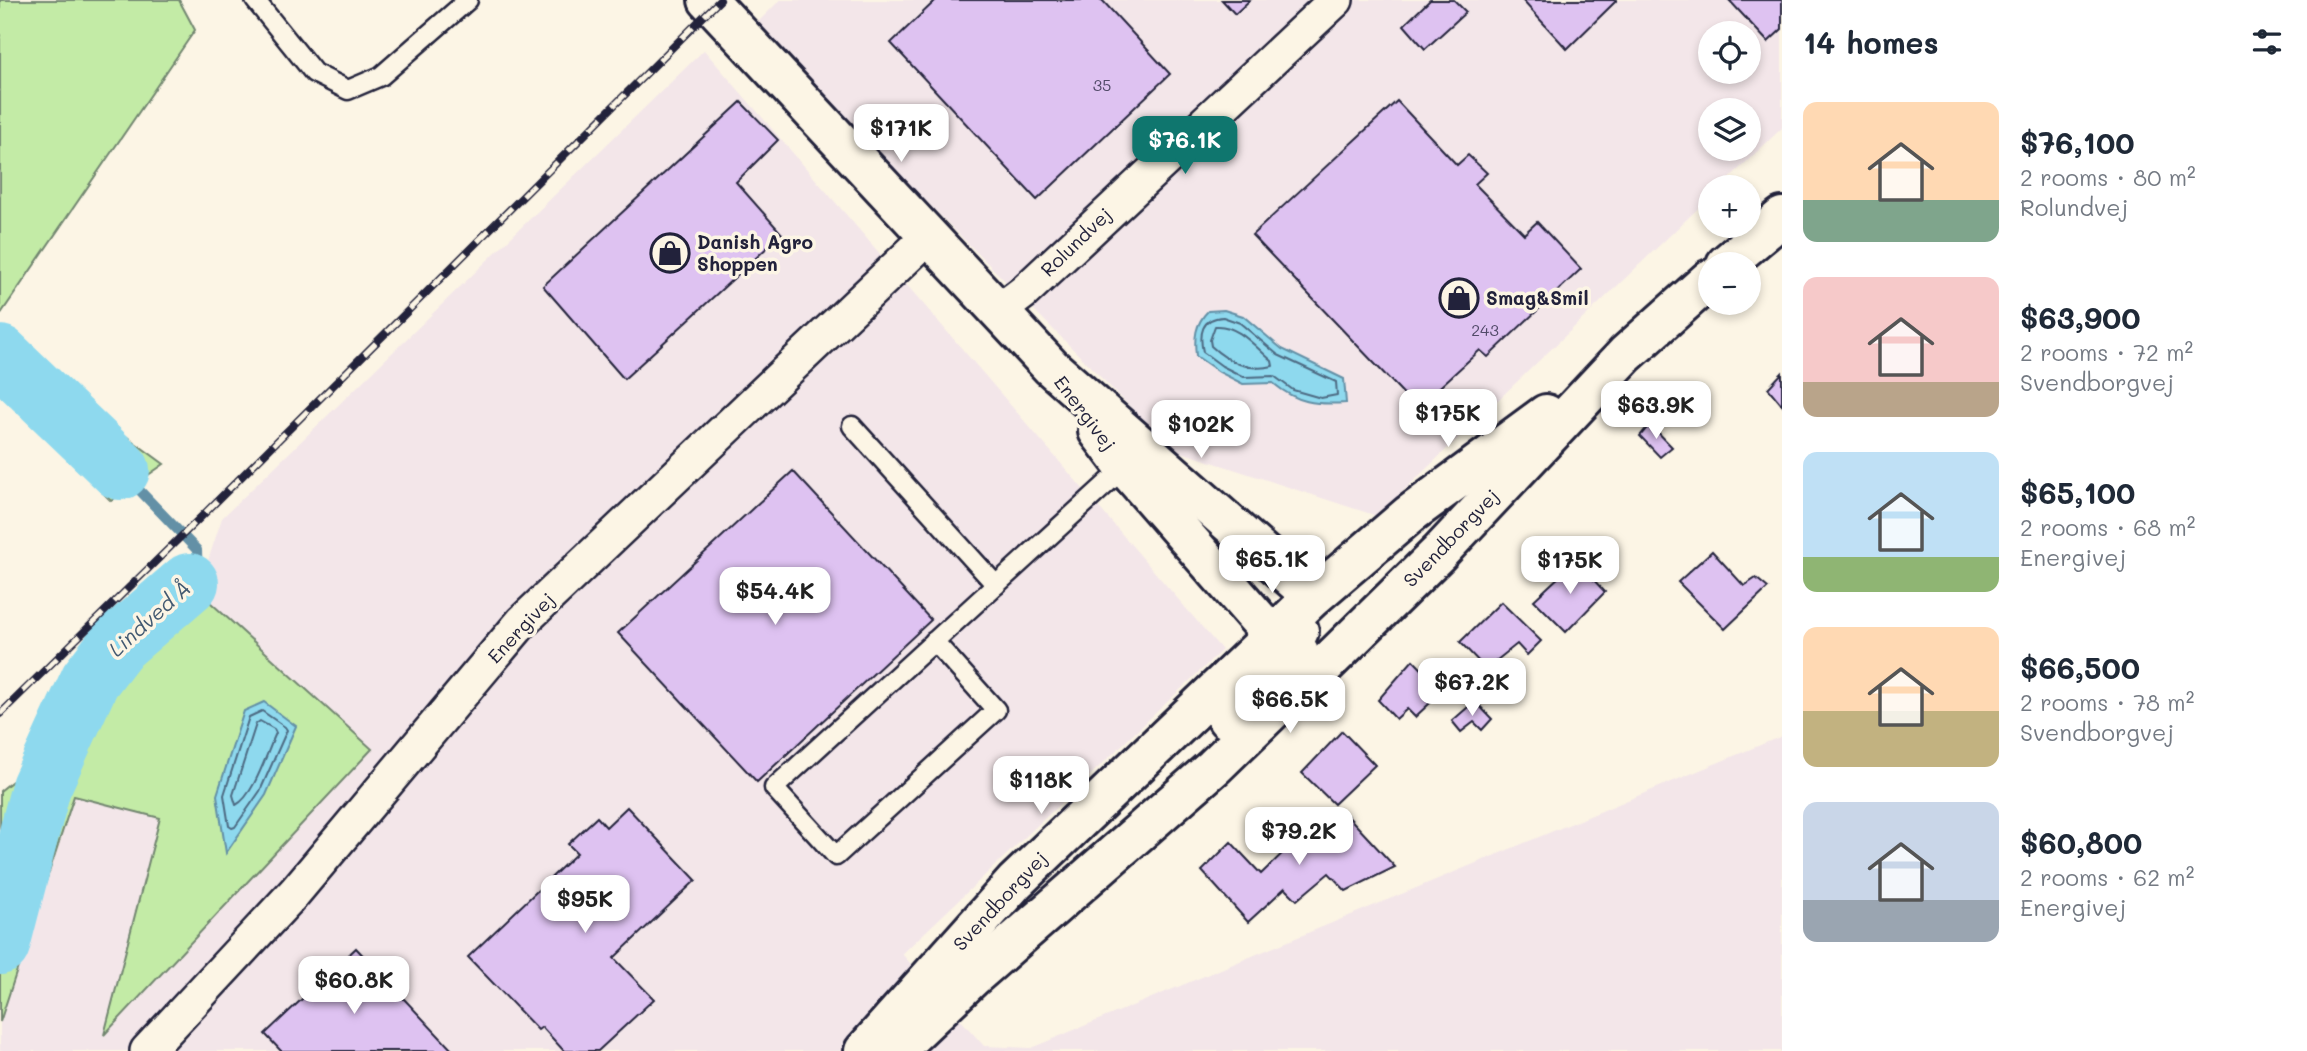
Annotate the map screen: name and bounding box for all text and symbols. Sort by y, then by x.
map controls [1698,21,1761,315]
button: locate [1698,21,1761,84]
text: 14 homes [1803,22,1939,62]
icon: filters [2248,23,2286,61]
house number: 35 [1093,74,1111,95]
button: layers [1698,98,1761,161]
pin: $171K [852,104,950,164]
text: $171K [870,112,932,142]
pin: $76.1K [1128,116,1242,176]
text: $76,100 [2020,122,2134,162]
text: $76.1K [1148,124,1222,154]
icon: home [1859,130,1943,214]
text: 2 rooms · 80 m² [2020,162,2196,192]
button: + [1698,175,1761,238]
text: Rolundvej [2020,192,2128,222]
street label: Rolundvej [1035,202,1116,282]
place label: Danish Agro Shoppen [697,229,813,276]
shop icon: Danish Agro Shoppen [649,232,691,274]
button: − [1698,252,1761,315]
shop icon: Smag&Smil [1438,277,1480,319]
place label: Smag&Smil [1486,285,1589,310]
text: $63,900 [2020,297,2141,337]
icon: home [1859,305,1943,389]
house number: 243 [1471,319,1499,340]
text: 2 rooms · 72 m² [2020,337,2193,367]
text: Svendborgvej [2020,367,2174,397]
street label: Energivej [1049,370,1122,455]
pin: $63.9K [1599,382,1713,441]
text: $63.9K [1617,389,1695,419]
pin: $175K [1399,390,1497,449]
text: $175K [1415,397,1481,427]
pin: $102K [1152,400,1250,460]
text: $102K [1167,408,1235,438]
text: $65,100 [2020,472,2135,512]
icon: home [1859,480,1943,564]
street label: Svendborgvej [1397,483,1504,592]
text: 2 rooms · 68 m² [2020,512,2195,542]
pin: $65.1K [1215,536,1329,595]
pin: $175K [1521,536,1619,596]
text: Energivej [2020,542,2126,572]
text: $65.1K [1235,543,1309,573]
text: $175K [1537,544,1603,574]
pin: $54.4K [718,568,832,627]
water label: Lindved Å [102,574,196,662]
text: $54.4K [735,575,815,605]
street label: Energivej [482,587,560,668]
text: $66,500 [2020,647,2140,687]
icon: home [1859,655,1943,739]
pin: $67.2K [1415,658,1529,718]
text: $67.2K [1434,666,1510,696]
pin: $66.5K [1233,676,1347,735]
text: $66.5K [1251,683,1329,713]
text: 2 rooms · 78 m² [2020,687,2194,717]
text: Svendborgvej [2020,717,2174,747]
pin: $118K [992,756,1090,816]
text: $118K [1009,764,1073,794]
pin: $79.2K [1242,808,1356,867]
text: $79.2K [1261,815,1337,845]
text: $60,800 [2020,822,2142,862]
icon: home [1859,830,1943,914]
street label: Svendborgvej [947,846,1052,956]
text: 2 rooms · 62 m² [2020,862,2194,892]
pin: $95K [544,876,626,935]
text: $95K [557,883,613,913]
text: Energivej [2020,892,2126,922]
pin: $60.8K [297,956,411,1016]
text: $60.8K [314,964,394,994]

